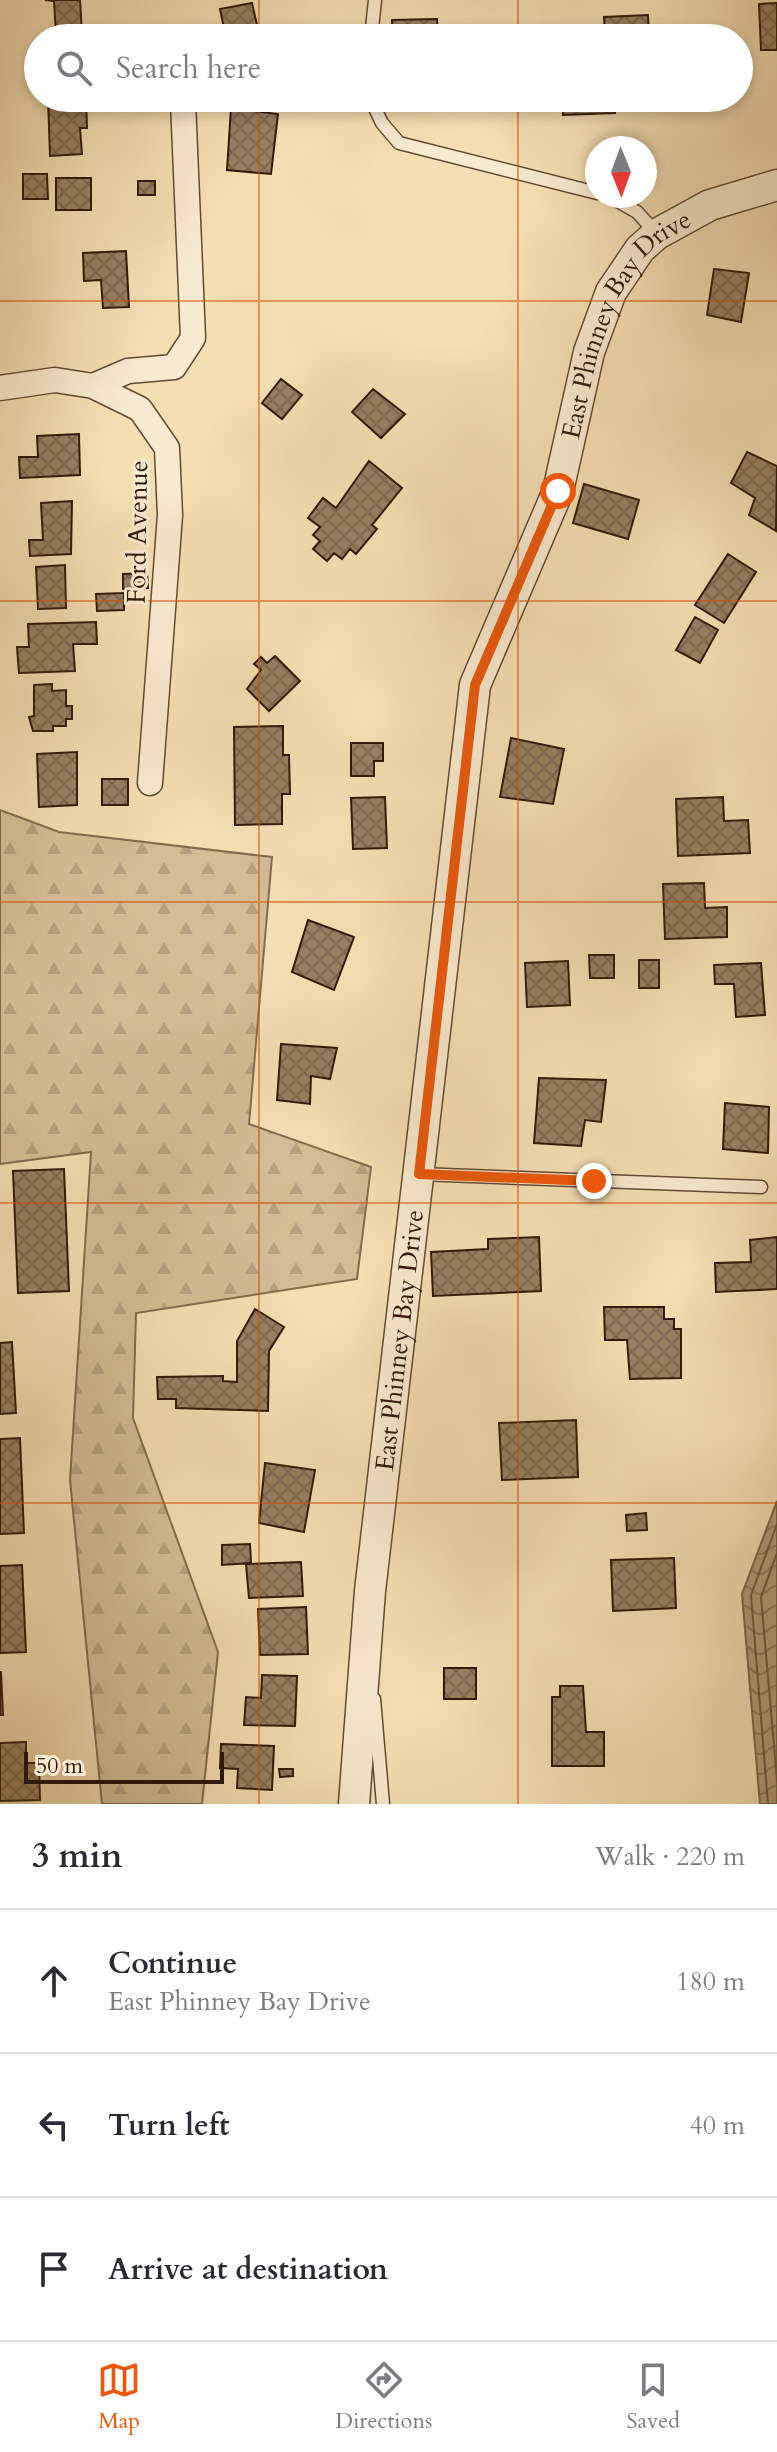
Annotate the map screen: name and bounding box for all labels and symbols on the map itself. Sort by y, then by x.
north arrow [585,136,657,208]
street label: East Phinney Bay Drive [553,202,697,442]
street label: Ford Avenue [119,460,156,604]
route start [540,473,576,509]
route end [576,1163,612,1199]
street label: East Phinney Bay Drive [367,1208,432,1473]
scale bar [24,1748,224,1784]

